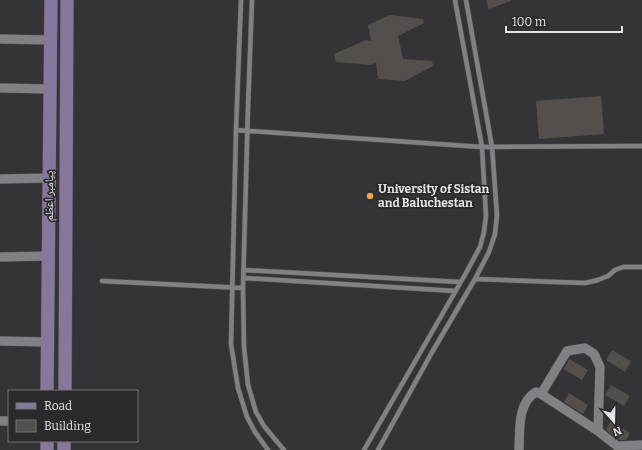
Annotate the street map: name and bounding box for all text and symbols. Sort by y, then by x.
scale bar [506,8,622,34]
text: 100 m [512,15,547,29]
street label: پیامبر اعظم [42,170,57,221]
place label: University of Sistan and Baluchestan [378,182,490,210]
marker: University of Sistan and Baluchestan [365,191,375,201]
legend [8,390,138,442]
text: Road [44,399,72,413]
north arrow [594,402,634,442]
text: Building [44,419,91,433]
text: N [611,423,623,439]

